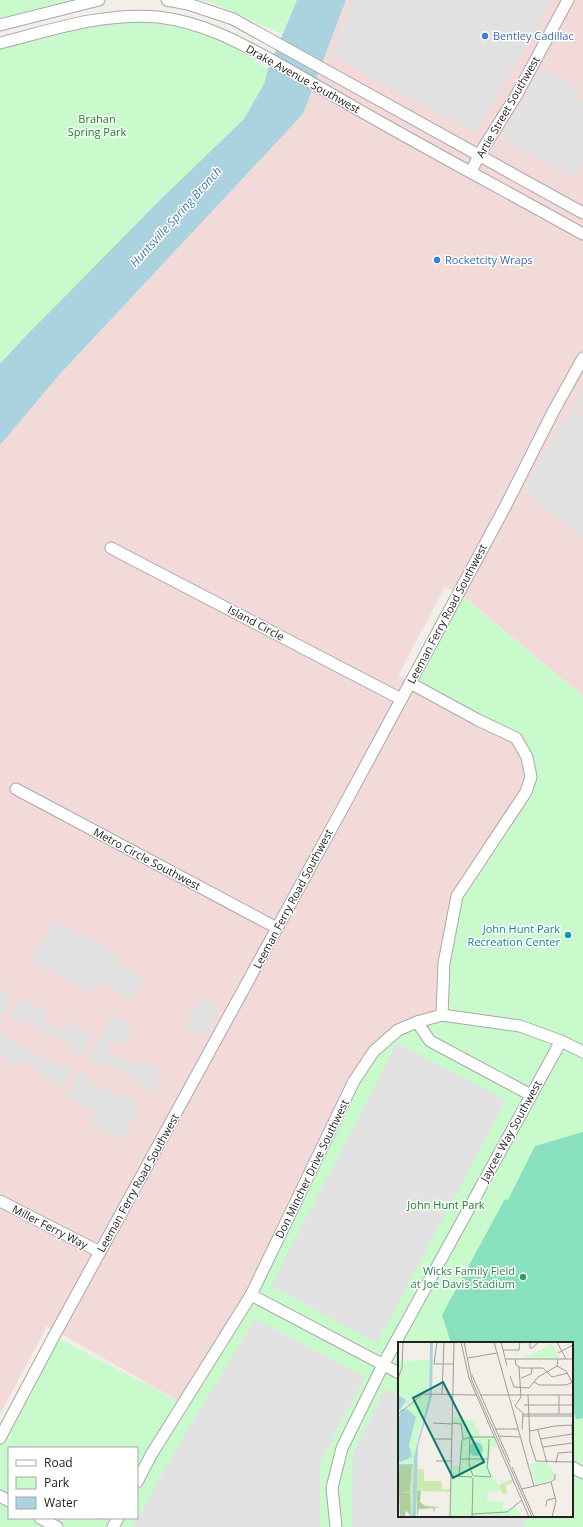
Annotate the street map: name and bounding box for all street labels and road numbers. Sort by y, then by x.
street label: Drake Avenue Southwest [243,41,363,116]
street label: Artie Street Southwest [472,53,543,160]
street label: Leeman Ferry Road Southwest [403,541,490,686]
street label: Island Circle [225,601,287,644]
street label: Metro Circle Southwest [91,824,203,893]
street label: Leeman Ferry Road Southwest [249,826,336,971]
street label: Jaycee Way Southwest [476,1077,545,1185]
street label: Don Mincher Drive Southwest [271,1097,352,1241]
street label: Leeman Ferry Road Southwest [93,1111,182,1255]
street label: Miller Ferry Way [10,1201,91,1252]

